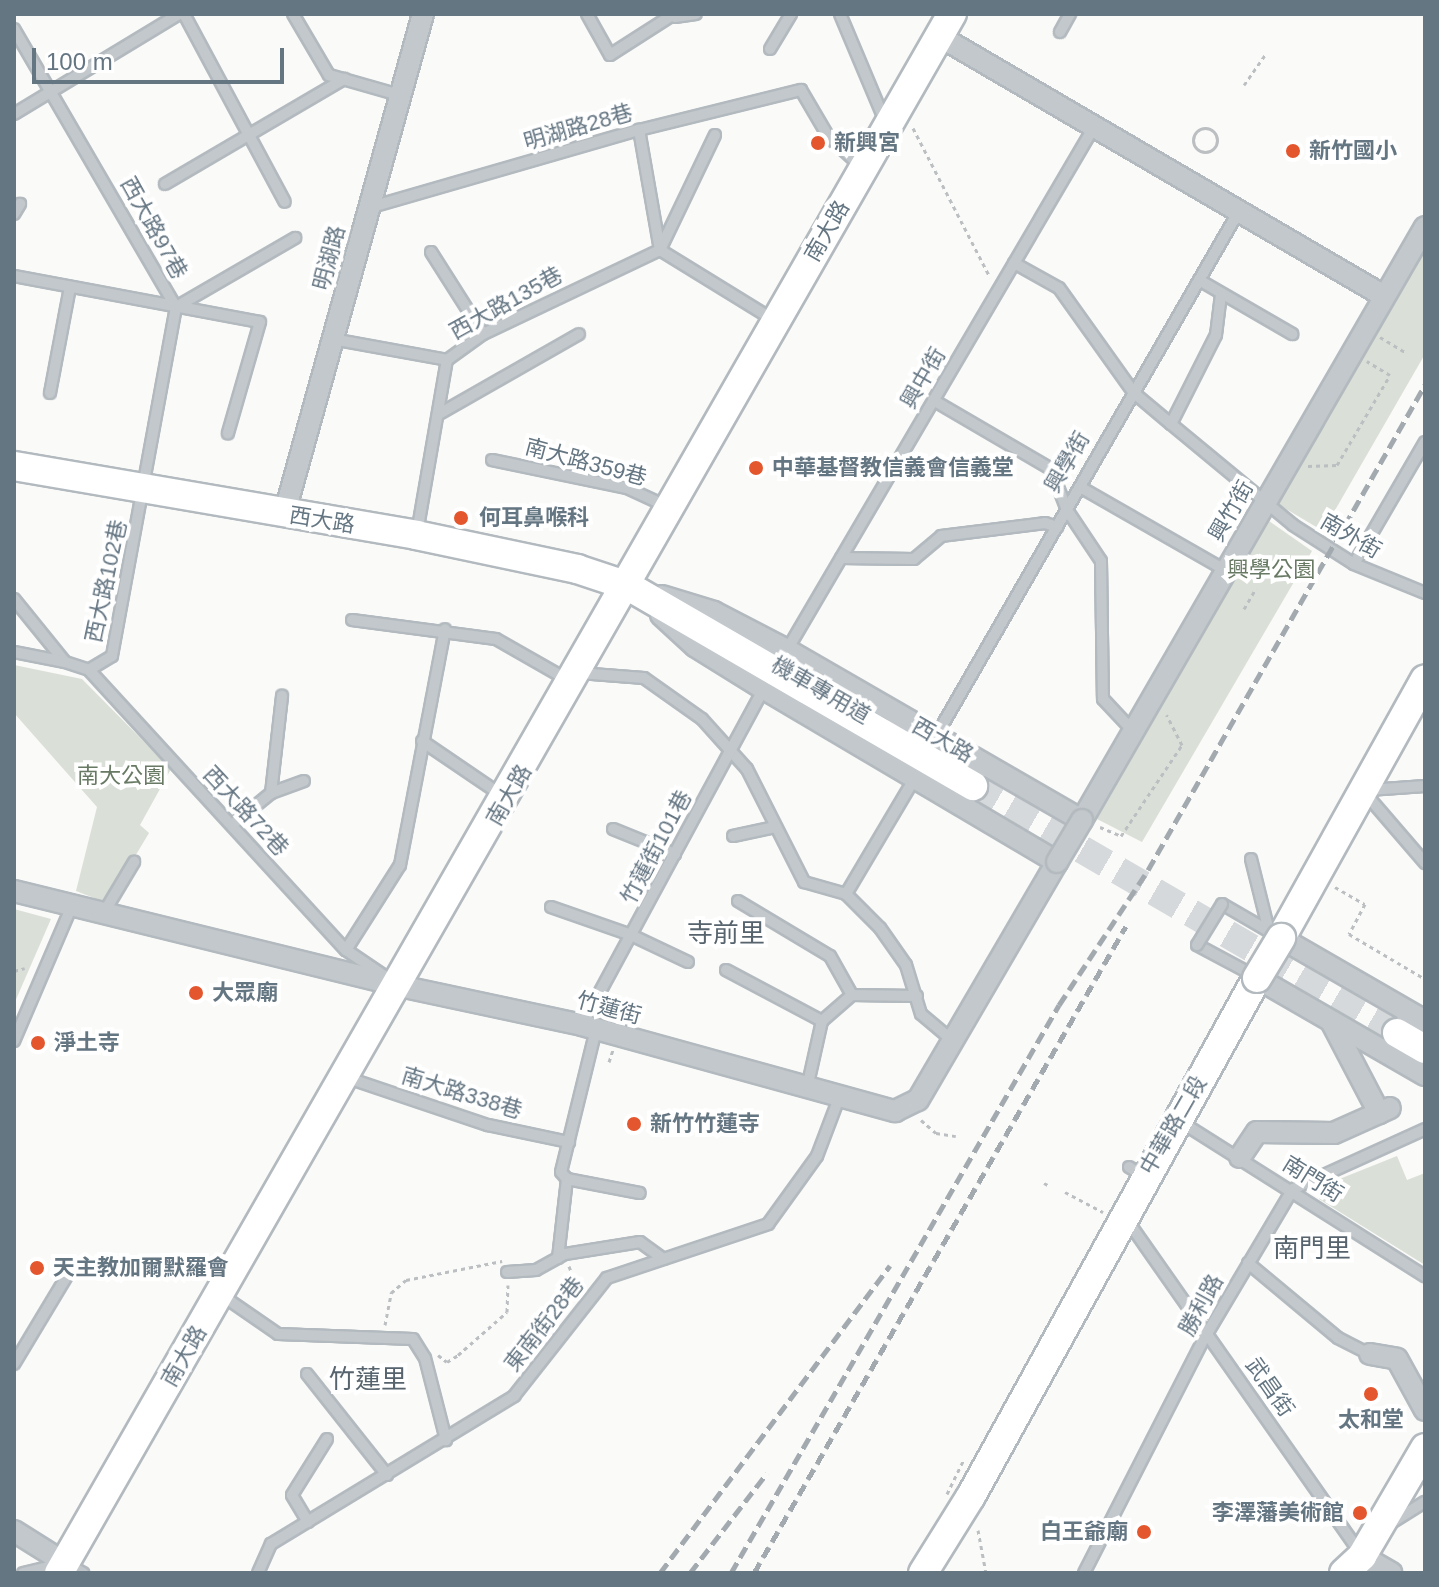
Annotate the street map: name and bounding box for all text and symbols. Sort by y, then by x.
scale bar [36,32,288,82]
text: 100 m [46,48,113,75]
street label: 明湖路28巷 [520,99,636,155]
place label: 新興宮 [834,130,900,156]
marker: 新興宮 [809,134,827,152]
place label: 新竹國小 [1309,138,1397,164]
marker: 新竹國小 [1284,142,1302,160]
street label: 西大路97巷 [115,172,193,284]
street label: 南大路 [799,196,855,266]
street label: 明湖路 [308,223,350,293]
street label: 西大路135巷 [445,261,567,345]
street label: 興中街 [895,343,951,413]
street label: 興學街 [1039,427,1095,497]
street label: 南大路359巷 [522,433,650,491]
place label: 中華基督教信義會信義堂 [772,455,1014,481]
marker: 中華基督教信義會信義堂 [747,459,765,477]
street label: 興竹街 [1203,476,1259,546]
street label: 西大路 [287,502,357,538]
place label: 何耳鼻喉科 [479,505,589,531]
marker: 何耳鼻喉科 [450,507,472,529]
street label: 南外街 [1316,508,1386,564]
street label: 西大路102巷 [80,517,132,645]
park label: 興學公園 [1227,557,1315,583]
street label: 機車專用道 [767,651,875,729]
street label: 西大路 [908,712,978,768]
street label: 南大路 [481,760,537,830]
street label: 西大路72巷 [198,761,294,861]
park label: 南大公園 [77,763,165,789]
street label: 竹蓮街101巷 [615,786,697,908]
district label: 寺前里 [687,918,765,950]
place label: 大眾廟 [212,980,278,1006]
marker: 大眾廟 [187,984,205,1002]
street label: 竹蓮街 [574,987,644,1029]
place label: 淨土寺 [54,1030,120,1056]
marker: 淨土寺 [29,1034,47,1052]
street label: 南大路338巷 [399,1062,525,1124]
street label: 中華路二段 [1134,1071,1212,1179]
place label: 新竹竹蓮寺 [650,1111,760,1137]
marker: 新竹竹蓮寺 [625,1115,643,1133]
street label: 南門街 [1278,1150,1348,1208]
district label: 南門里 [1273,1233,1351,1265]
place label: 天主教加爾默羅會 [53,1255,229,1281]
marker: 天主教加爾默羅會 [28,1259,46,1277]
street label: 勝利路 [1173,1270,1229,1340]
street label: 東南街28巷 [499,1272,589,1376]
street label: 南大路 [156,1321,212,1391]
street label: 武昌街 [1240,1352,1300,1422]
district label: 竹蓮里 [329,1364,407,1396]
marker: 太和堂 [1362,1385,1380,1403]
place label: 太和堂 [1338,1407,1404,1433]
place label: 李澤藩美術館 [1212,1500,1344,1526]
marker: 李澤藩美術館 [1351,1504,1369,1522]
place label: 白王爺廟 [1040,1519,1128,1545]
marker: 白王爺廟 [1135,1523,1153,1541]

